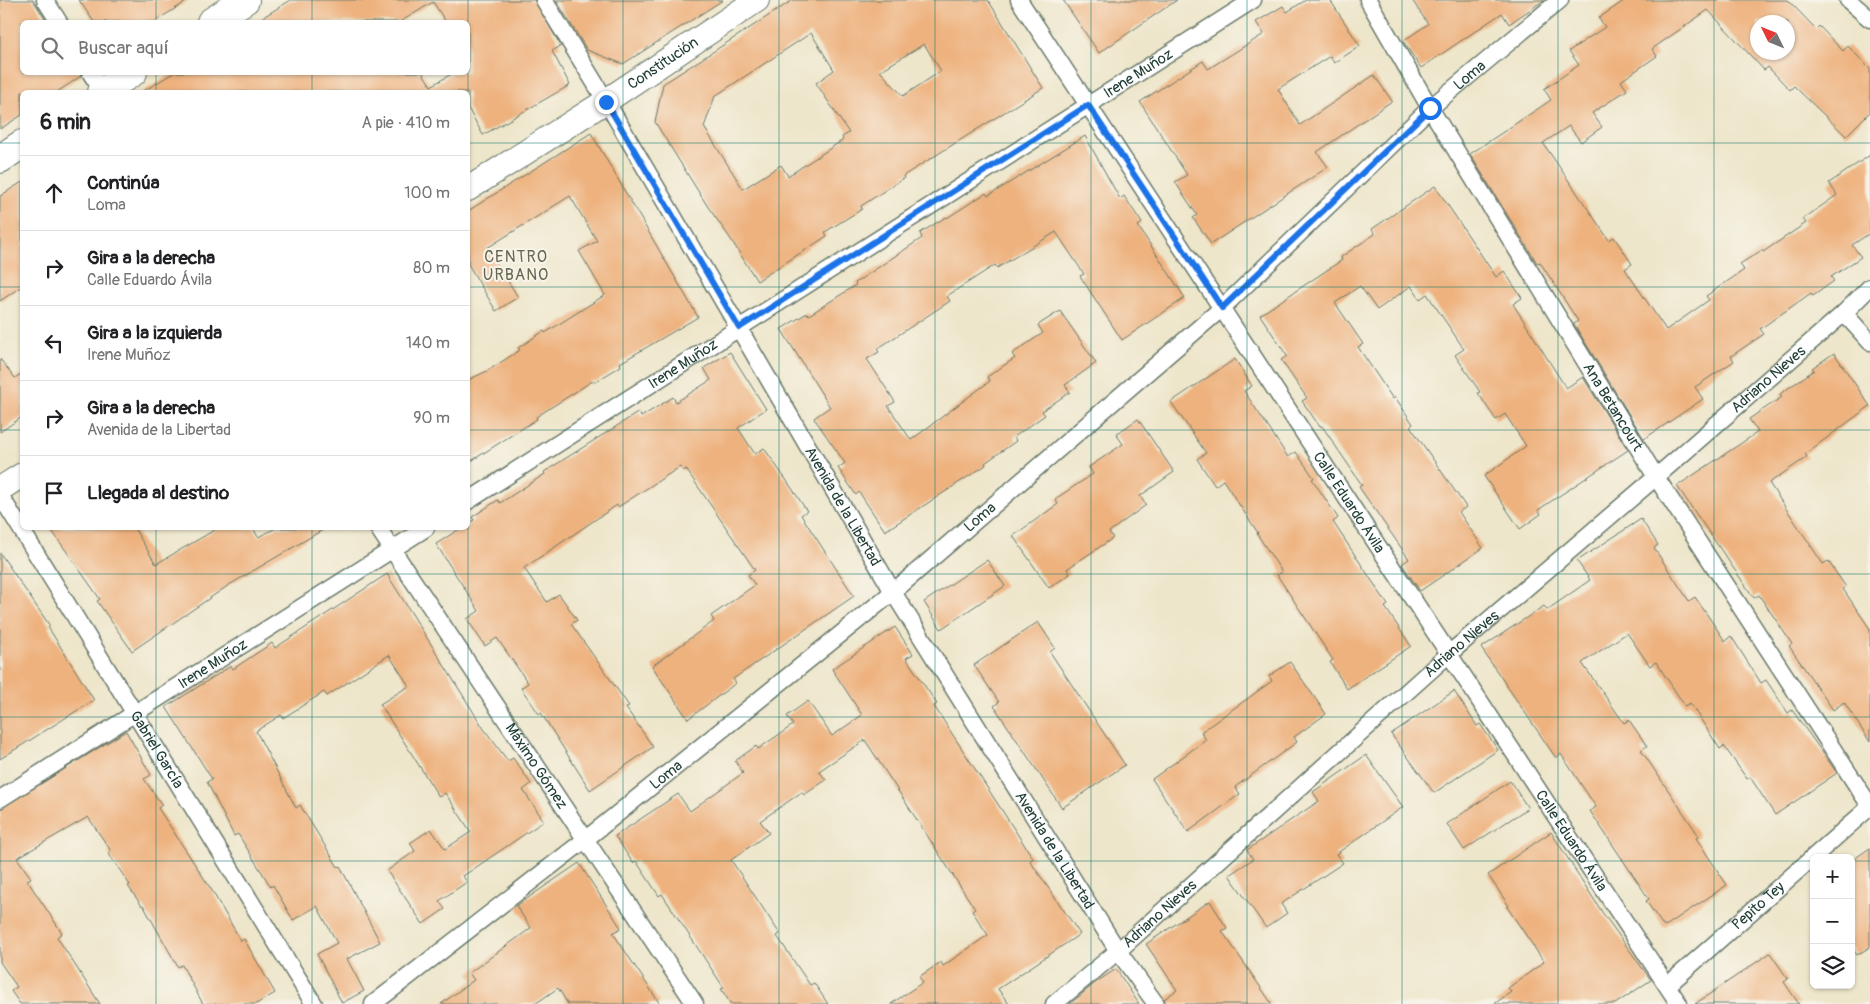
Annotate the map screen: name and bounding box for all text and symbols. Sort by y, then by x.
north arrow [1750,15,1795,60]
search box [20,20,470,75]
street label: Constitución [624,33,702,94]
icon: search [38,34,66,62]
text: Buscar aquí [78,36,169,60]
street label: Irene Muñoz [1100,45,1177,103]
street label: Loma [1450,57,1490,94]
route end [595,91,618,114]
route start [1419,97,1442,120]
text: 6 min [40,109,91,136]
text: A pie · 410 m [362,113,450,133]
text: Continúa [87,171,160,195]
icon: ahead [40,179,68,207]
text: 100 m [404,183,450,203]
text: Loma [87,195,126,215]
text: Gira a la derecha [87,246,215,270]
district label: CENTRO URBANO [483,247,549,285]
icon: right [40,254,68,282]
text: 80 m [413,258,450,278]
text: Calle Eduardo Ávila [87,270,212,290]
text: Gira a la izquierda [87,321,222,345]
icon: left [40,329,68,357]
text: 140 m [406,333,450,353]
street label: Irene Muñoz [645,335,722,393]
street label: Adriano Nieves [1727,342,1810,417]
text: Irene Muñoz [87,345,171,365]
street label: Ana Betancourt [1578,359,1647,456]
text: Gira a la derecha [87,396,215,420]
icon: right [40,404,68,432]
text: 90 m [413,408,450,428]
text: Avenida de la Libertad [87,420,231,440]
street label: Avenida de la Libertad [800,443,885,570]
street label: Calle Eduardo Ávila [1309,448,1389,557]
icon: arrive [40,479,68,507]
text: Llegada al destino [87,481,229,505]
street label: Loma [960,498,1000,537]
street label: Adriano Nieves [1420,606,1503,682]
street label: Irene Muñoz [175,635,251,693]
street label: Gabriel García [125,707,188,792]
street label: Máximo Gómez [501,720,572,813]
street label: Loma [646,756,686,794]
street label: Calle Eduardo Ávila [1531,787,1611,895]
street label: Avenida de la Libertad [1010,788,1098,913]
map controls [1810,854,1855,989]
button: + [1810,854,1855,899]
street label: Adriano Nieves [1119,876,1201,952]
street label: Pepito Tey [1728,877,1789,934]
button: − [1810,899,1855,944]
button: layers [1810,944,1855,989]

